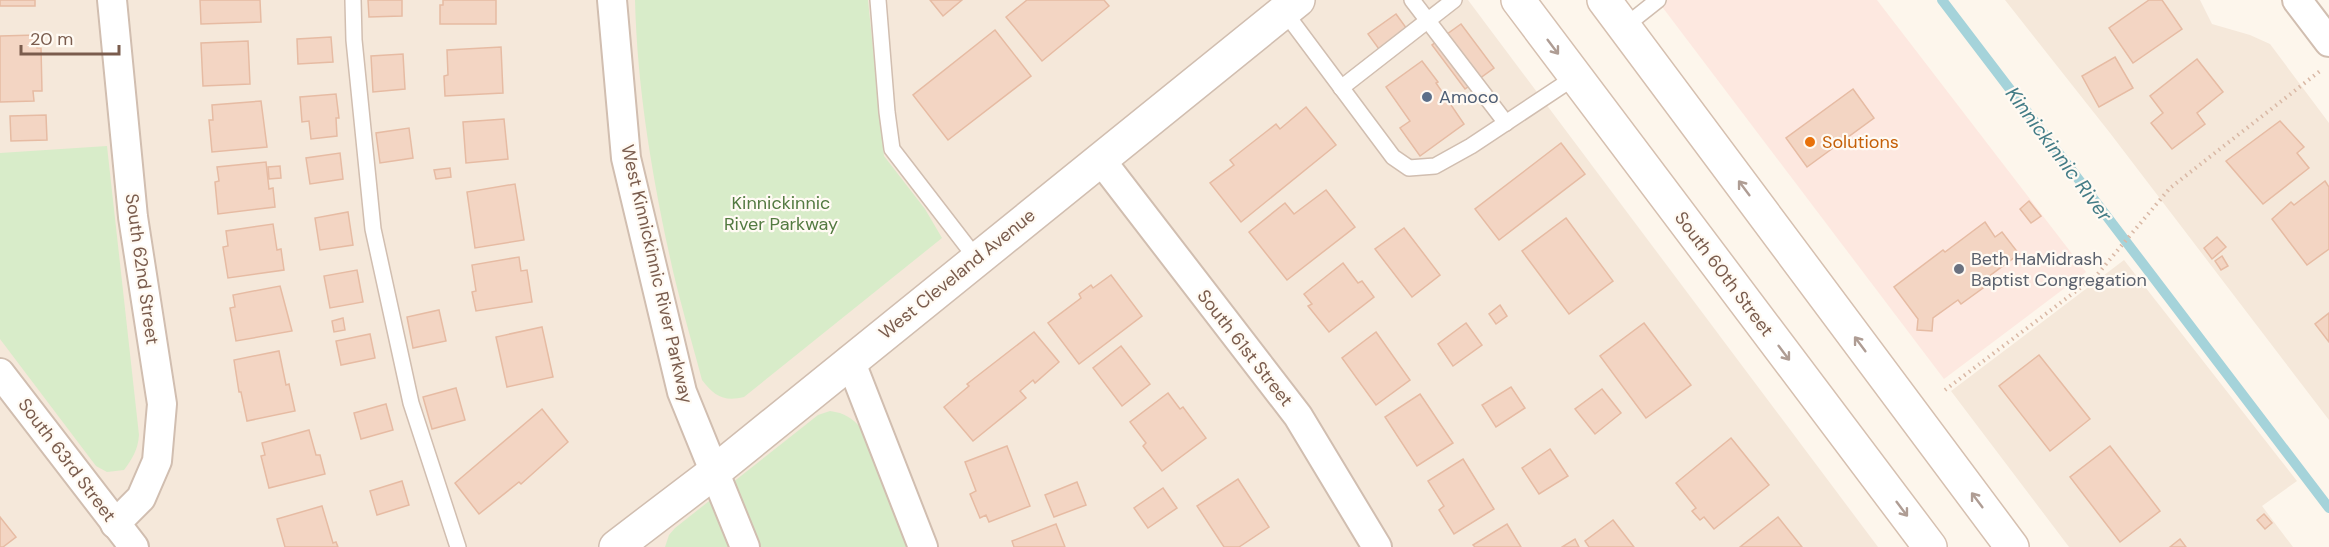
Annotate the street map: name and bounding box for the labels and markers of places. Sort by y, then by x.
place label: Amoco [1439,85,1499,109]
marker: Amoco [1420,90,1434,104]
place label: Solutions [1822,130,1899,154]
marker: Solutions [1803,135,1817,149]
place label: Beth HaMidrash Baptist Congregation [1971,247,2147,292]
marker: Beth HaMidrash Baptist Congregation [1952,262,1966,276]

